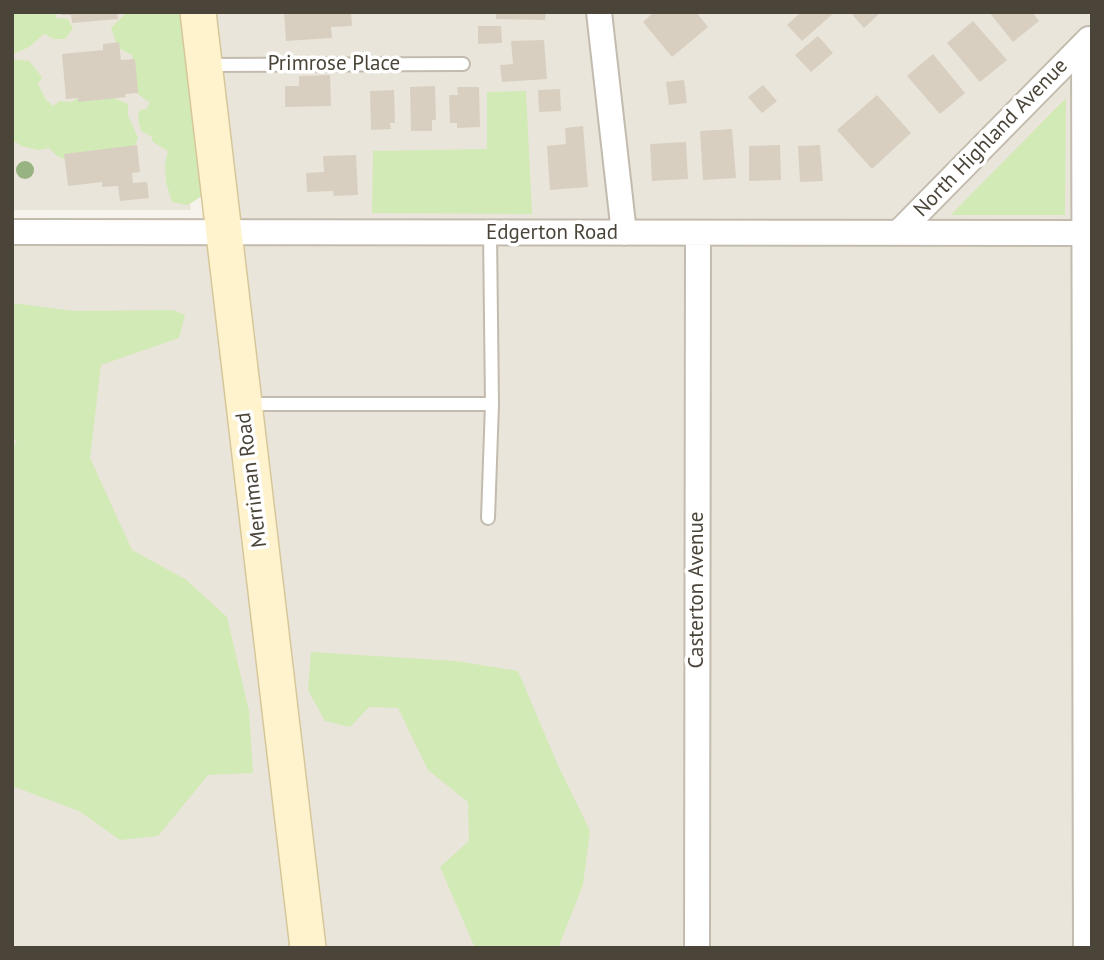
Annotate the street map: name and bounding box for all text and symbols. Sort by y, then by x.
street label: Primrose Place [268,51,400,77]
street label: North Highland Avenue [909,54,1073,222]
street label: Edgerton Road [486,220,618,246]
street label: Merriman Road [231,411,273,549]
street label: Casterton Avenue [684,511,710,669]

